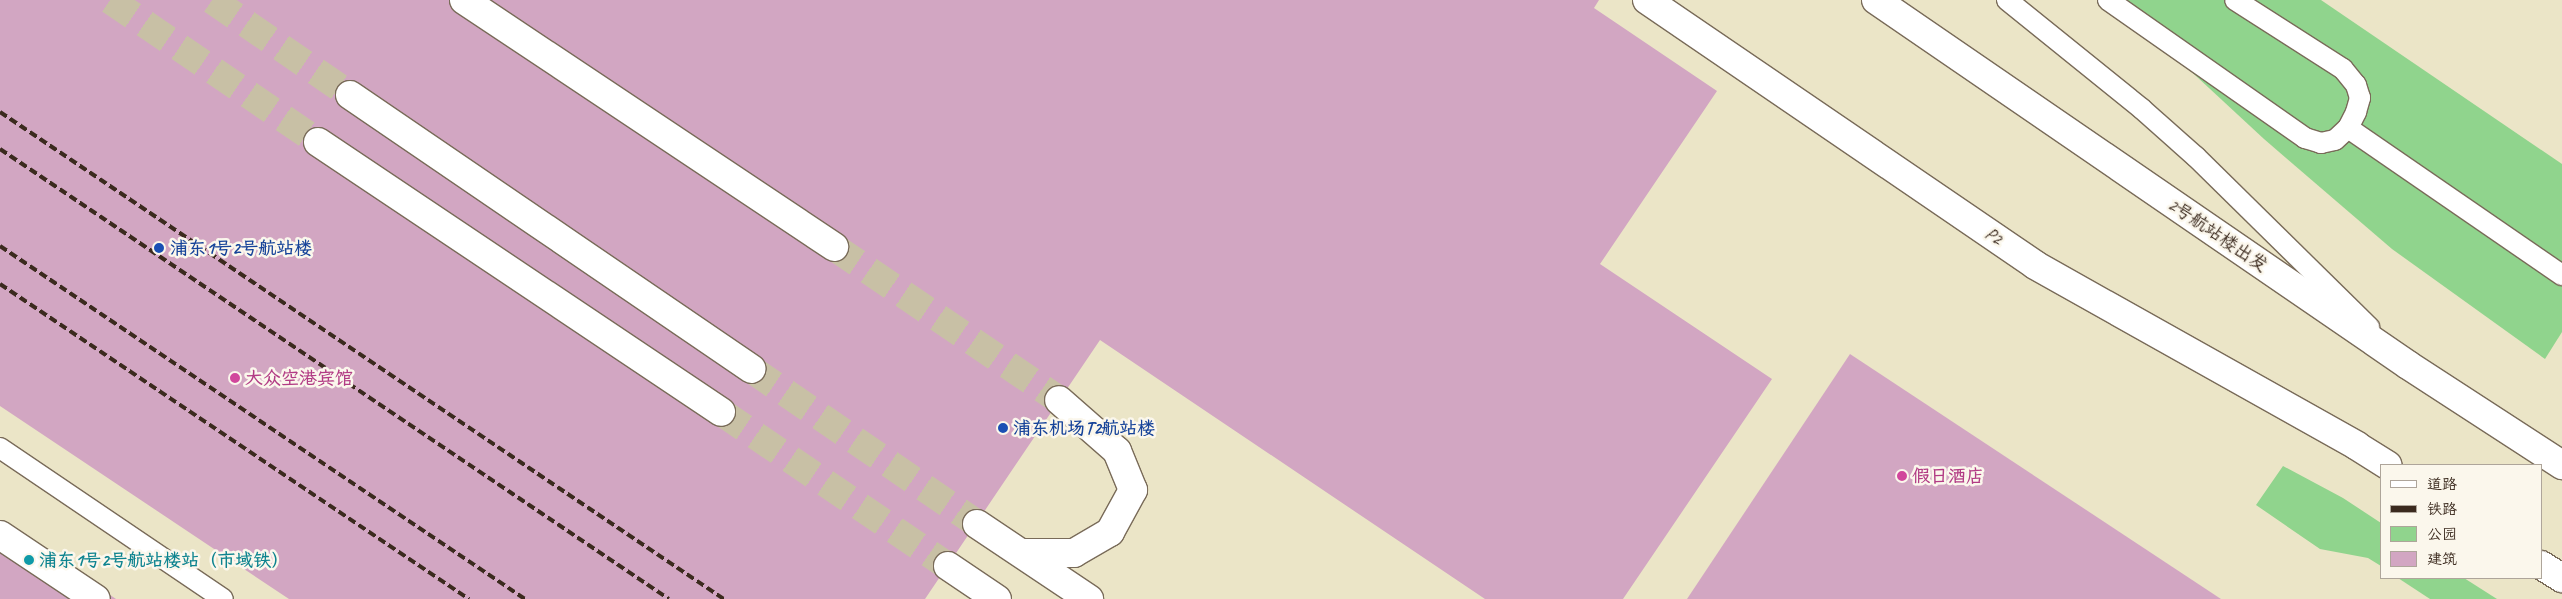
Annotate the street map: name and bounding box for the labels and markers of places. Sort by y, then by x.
place label: 浦东1号2号航站楼 [170,237,312,259]
marker: 浦东1号2号航站楼 [152,241,166,255]
place label: 大众空港宾馆 [245,367,353,389]
marker: 大众空港宾馆 [229,372,241,384]
place label: 浦东机场T2航站楼 [1013,417,1155,439]
marker: 浦东机场T2航站楼 [997,422,1009,434]
place label: 假日酒店 [1912,465,1984,487]
marker: 假日酒店 [1896,470,1908,482]
place label: 浦东1号2号航站楼站（市域铁） [39,549,289,571]
marker: 浦东1号2号航站楼站（市域铁） [23,554,35,566]

